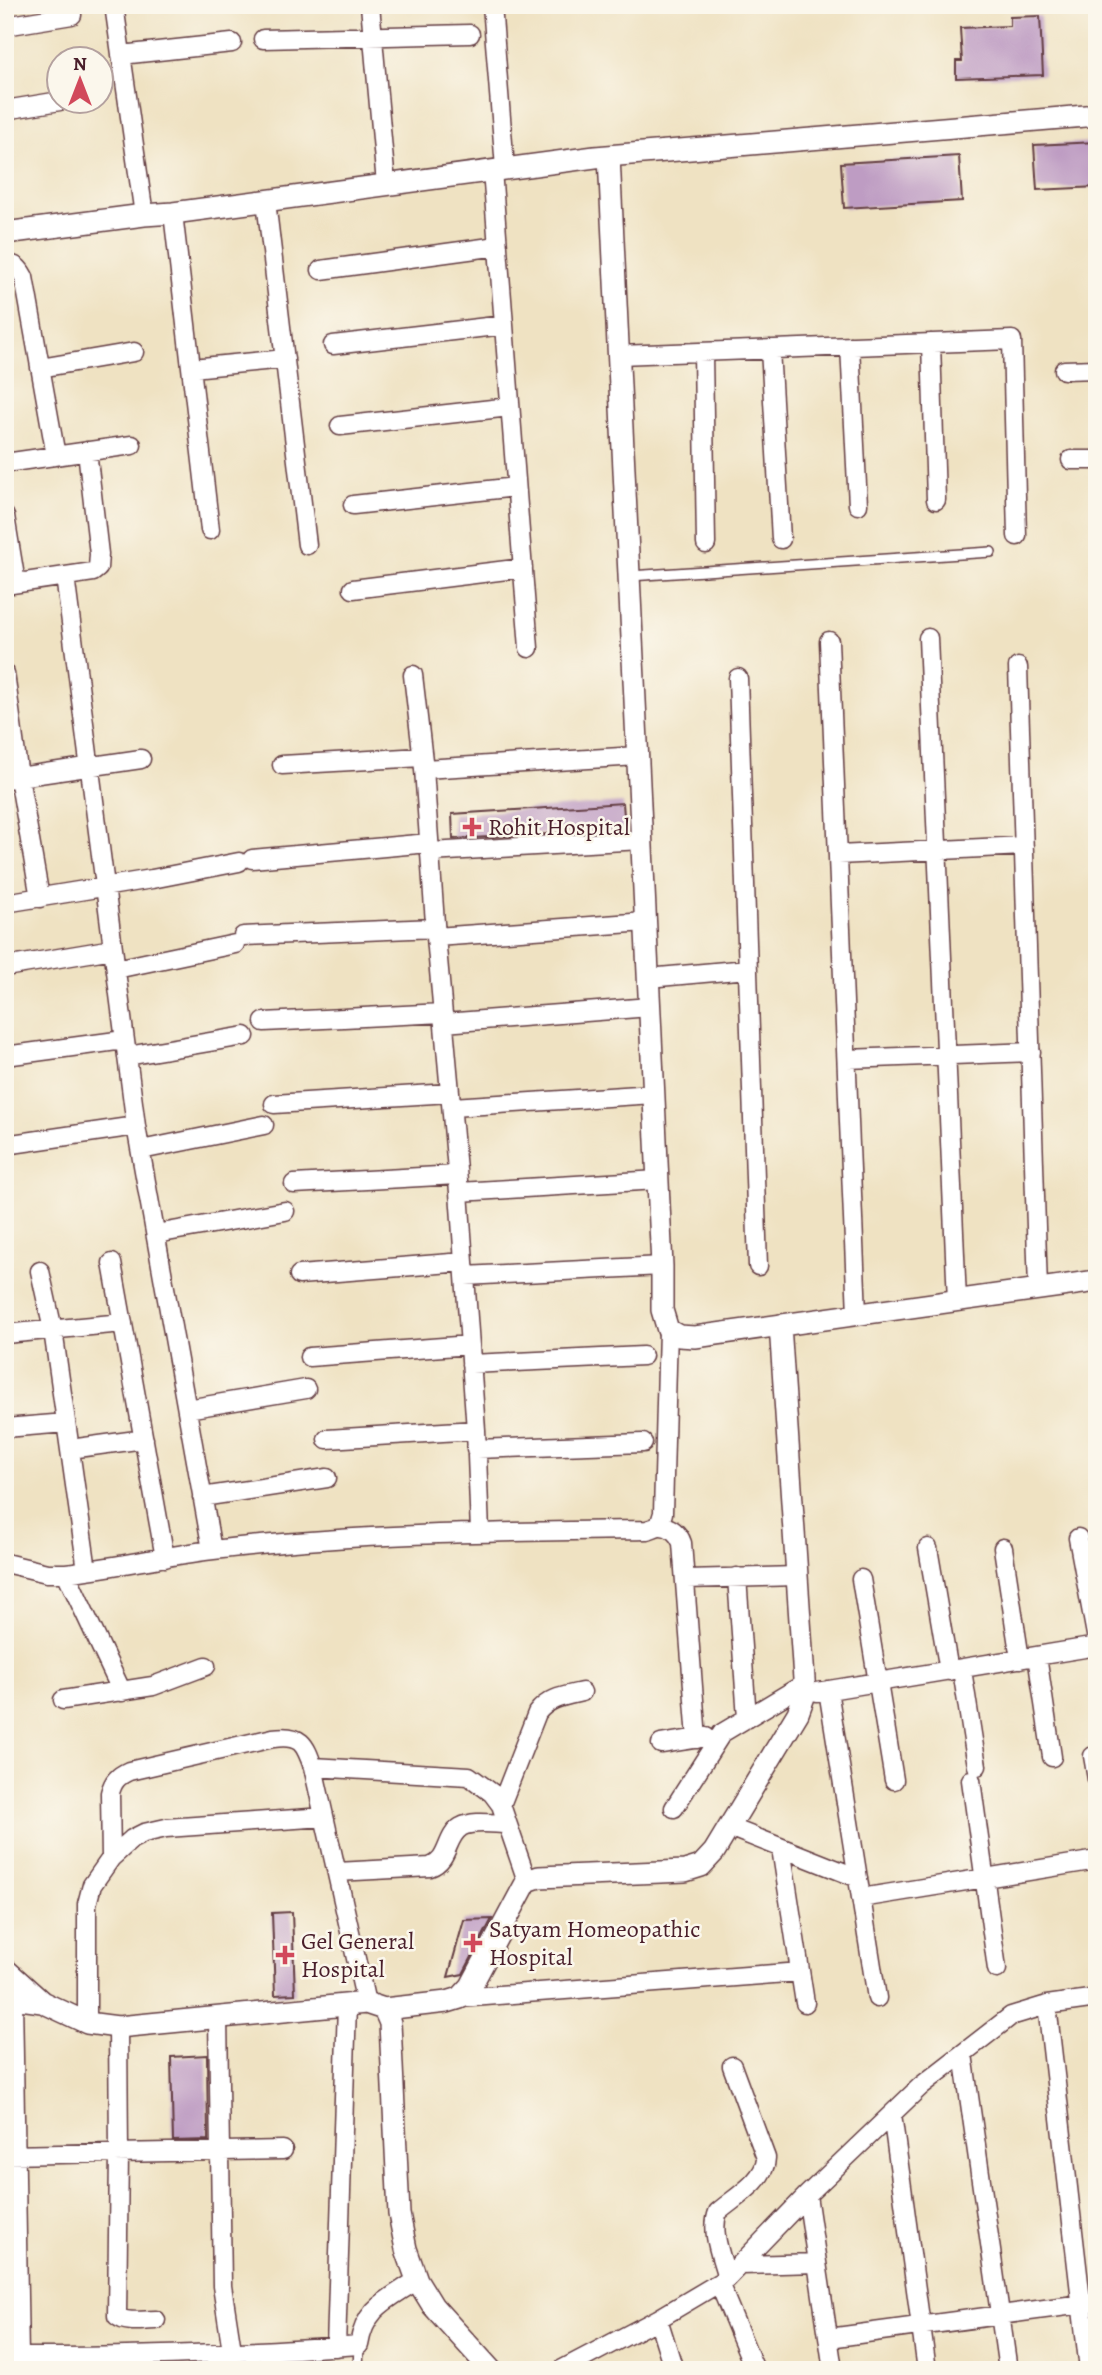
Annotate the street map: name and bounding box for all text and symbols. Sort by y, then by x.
north arrow [46,46,116,116]
text: N [73,51,87,77]
place label: Rohit Hospital [488,811,630,843]
marker: Rohit Hospital [462,817,482,837]
place label: Satyam Homeopathic Hospital [489,1913,700,1973]
place label: Gel General Hospital [301,1925,414,1985]
marker: Satyam Homeopathic Hospital [463,1933,483,1953]
marker: Gel General Hospital [275,1945,295,1965]

